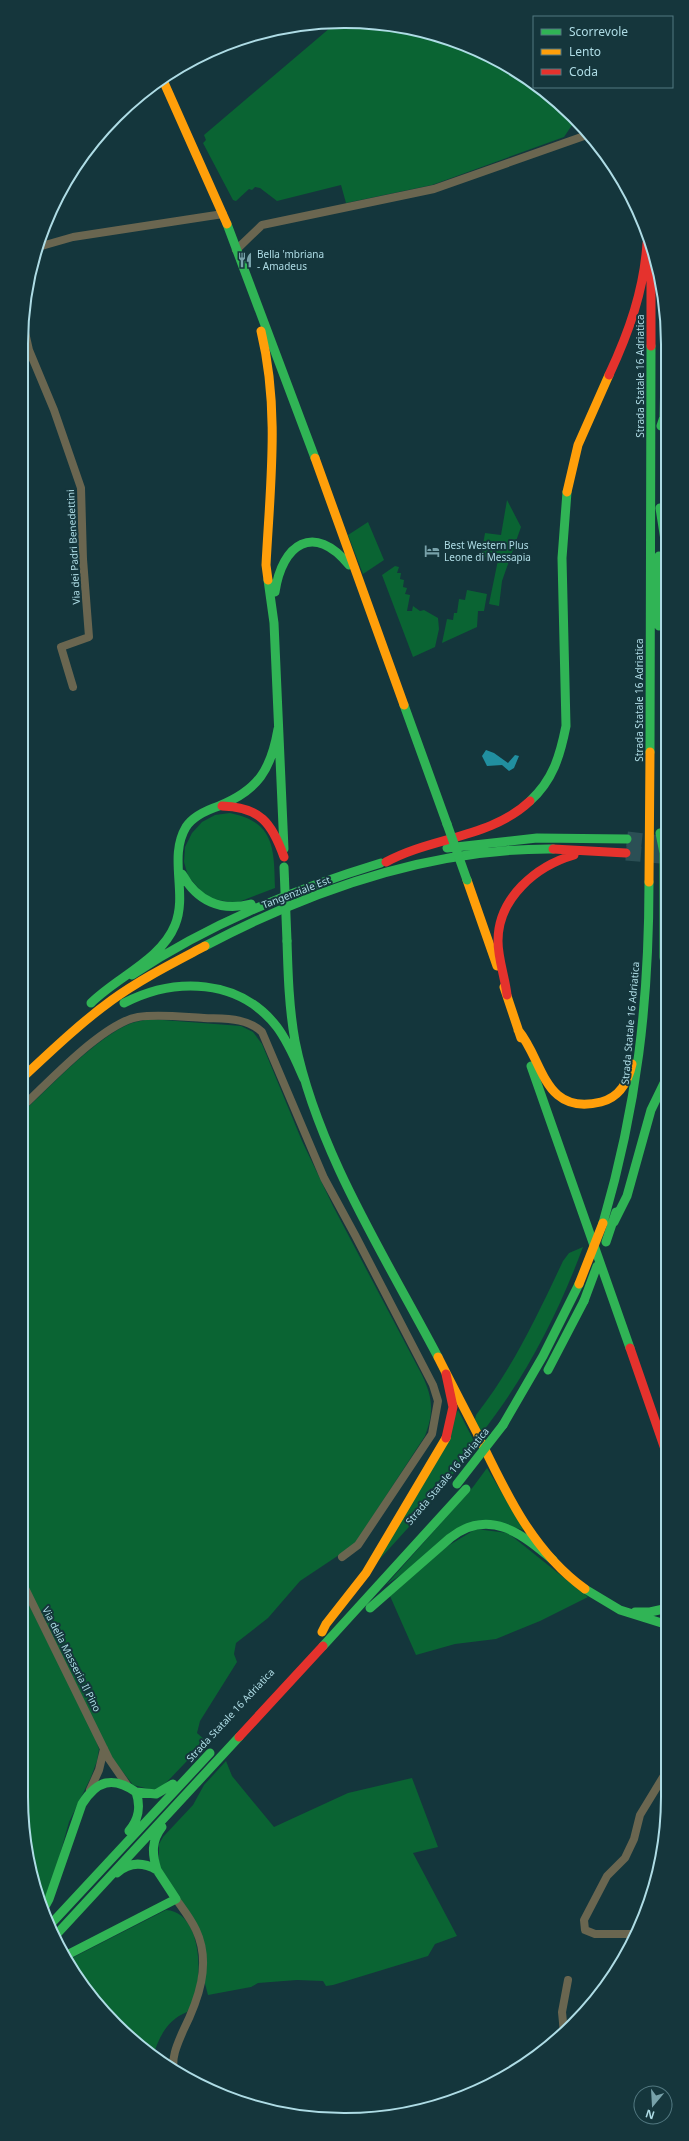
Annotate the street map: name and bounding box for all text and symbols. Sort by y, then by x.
legend [533,16,673,88]
text: Scorrevole [569,23,628,40]
text: Lento [569,43,601,60]
text: Coda [569,63,598,80]
place label: Bella 'mbriana - Amadeus [257,247,324,273]
restaurant icon: Bella 'mbriana - Amadeus [236,251,254,269]
street label: Strada Statale 16 Adriatica [633,314,647,438]
street label: Via dei Padri Benedettini [63,489,83,605]
place label: Best Western Plus Leone di Messapia [444,538,531,564]
hotel icon: Best Western Plus Leone di Messapia [423,542,441,560]
street label: Strada Statale 16 Adriatica [632,638,646,762]
street label: Tangenziale Est [260,872,333,911]
street label: Strada Statale 16 Adriatica [618,961,642,1085]
street label: Strada Statale 16 Adriatica [402,1424,492,1528]
street label: Via della Masseria Il Pino [39,1604,105,1714]
street label: Strada Statale 16 Adriatica [183,1665,277,1765]
north arrow [633,2085,673,2125]
text: N [643,2106,656,2124]

